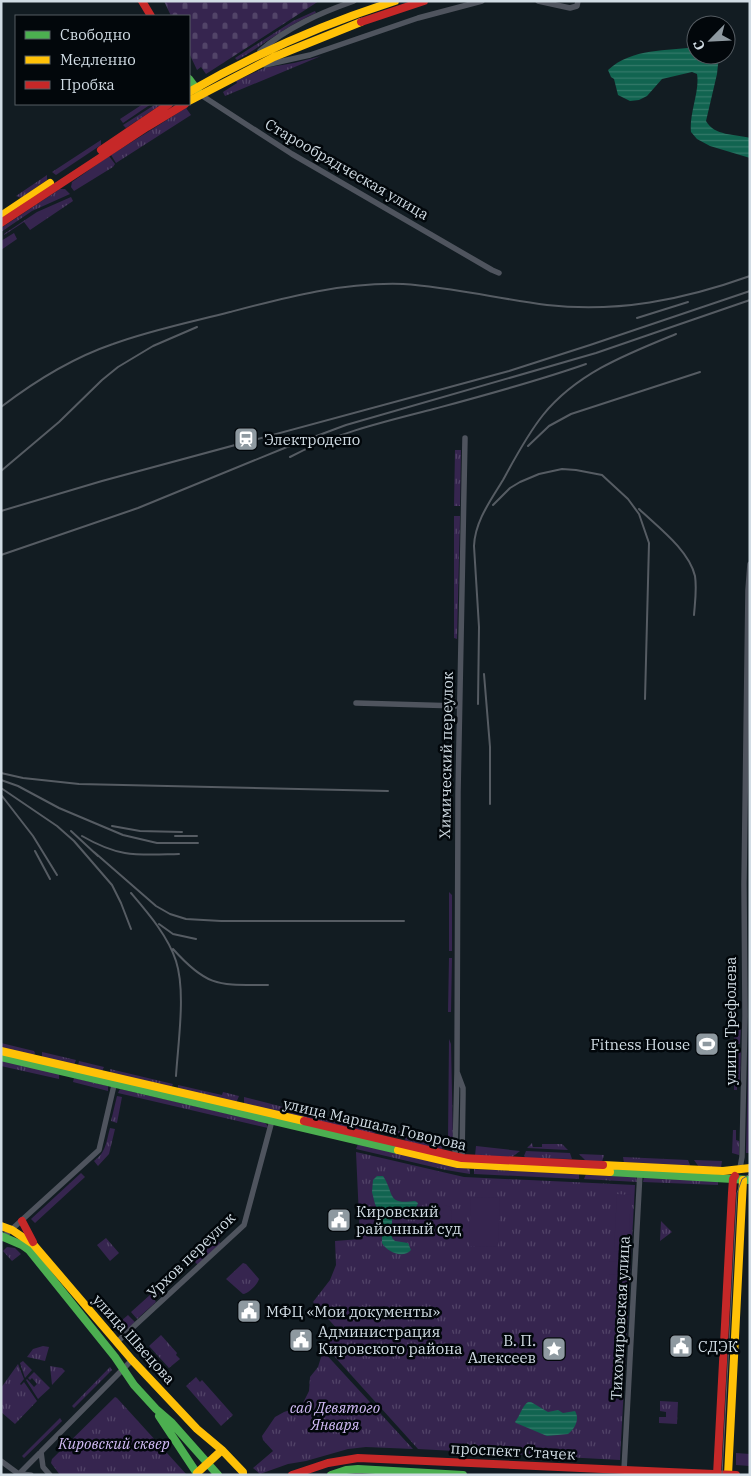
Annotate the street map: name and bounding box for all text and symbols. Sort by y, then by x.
legend [15,15,190,105]
north arrow [686,15,736,65]
text: Свободно [60,25,131,44]
text: С [689,37,709,53]
text: Медленно [60,50,136,69]
text: Пробка [60,75,115,94]
street label: Старообрядческая улица [262,114,432,224]
station icon: Электродепо [233,426,259,452]
place label: Электродепо [264,430,360,449]
street label: Химический переулок [435,671,457,839]
street label: улица Трефолева [721,957,740,1085]
sports icon: Fitness House [694,1031,720,1057]
place label: Fitness House [590,1035,690,1054]
street label: улица Маршала Говорова [281,1094,469,1154]
place label: Кировский районный суд [356,1202,461,1238]
public building icon: Кировский районный суд [326,1207,352,1233]
street label: Урхов переулок [143,1208,239,1302]
street label: Тихомировская улица [606,1235,634,1401]
street label: улица Швецова [89,1290,179,1388]
public building icon: МФЦ «Мои документы» [236,1298,262,1324]
place label: МФЦ «Мои документы» [266,1302,441,1321]
place label: Администрация Кировского района [318,1322,462,1358]
public building icon: Администрация Кировского района [288,1327,314,1353]
place label: В. П. Алексеев [468,1331,536,1367]
public building icon: СДЭК [668,1333,694,1359]
place icon: В. П. Алексеев [541,1336,567,1362]
place label: СДЭК [698,1337,739,1356]
park label: сад Девятого Января [290,1398,380,1434]
park label: Кировский сквер [57,1434,170,1453]
street label: проспект Стачек [450,1438,576,1464]

